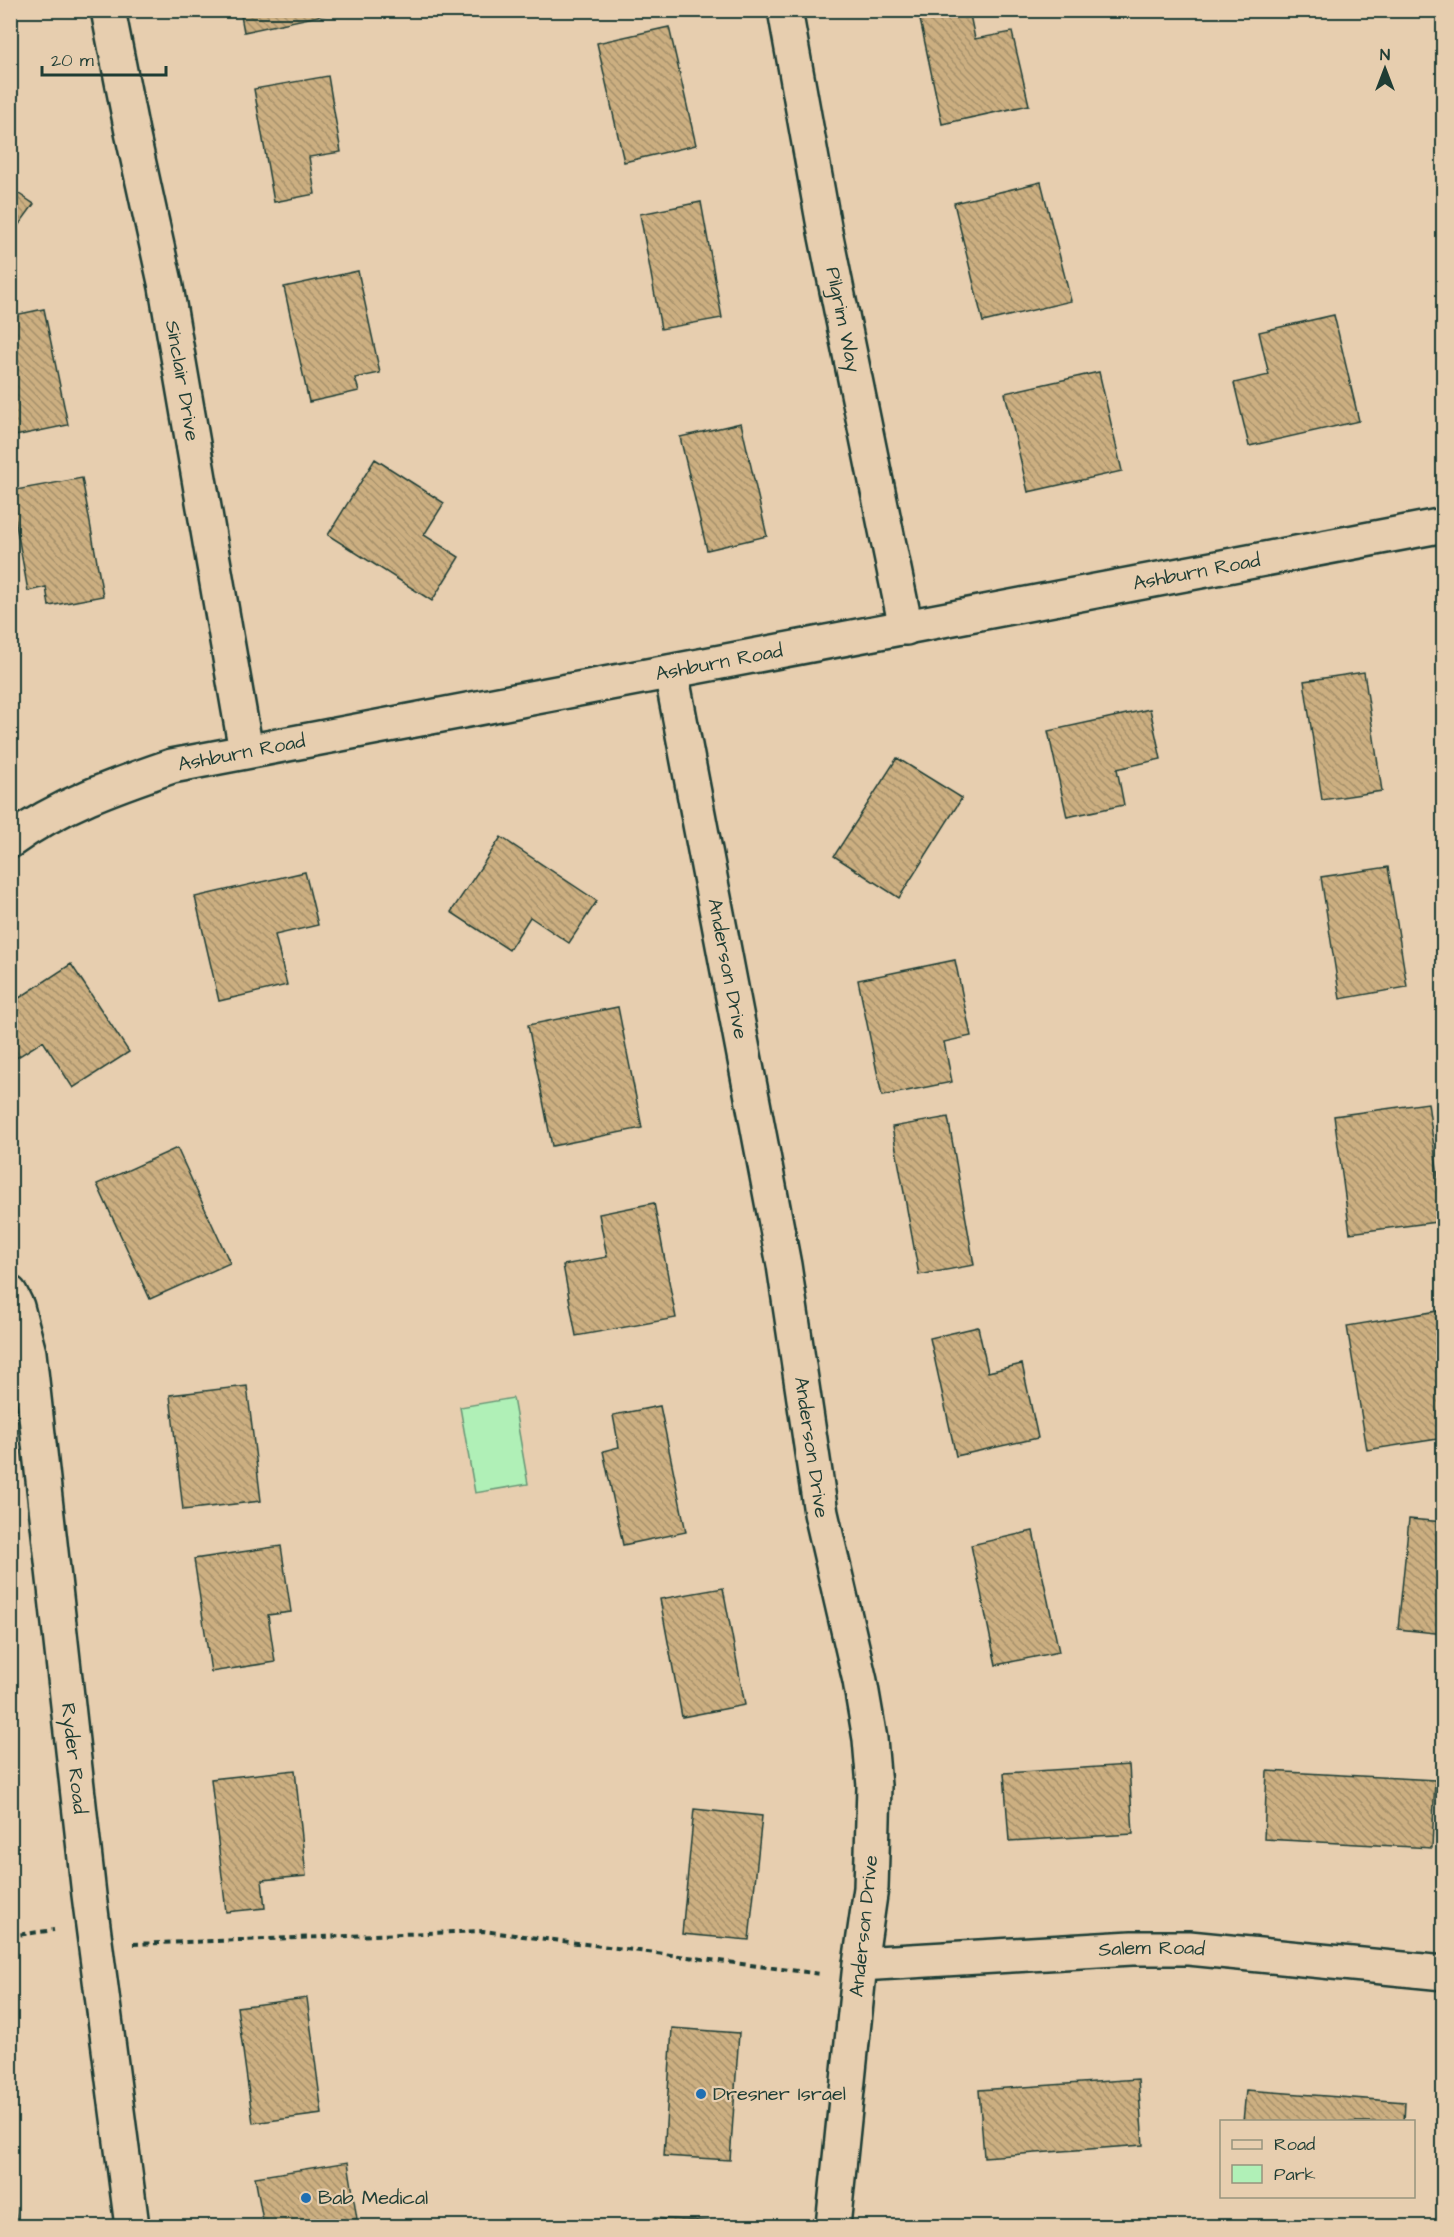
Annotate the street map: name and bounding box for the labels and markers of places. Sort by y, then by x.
place label: Dresner Israel [713,2080,846,2108]
marker: Dresner Israel [694,2087,708,2101]
place label: Bab Medical [318,2184,428,2212]
marker: Bab Medical [299,2191,313,2205]

